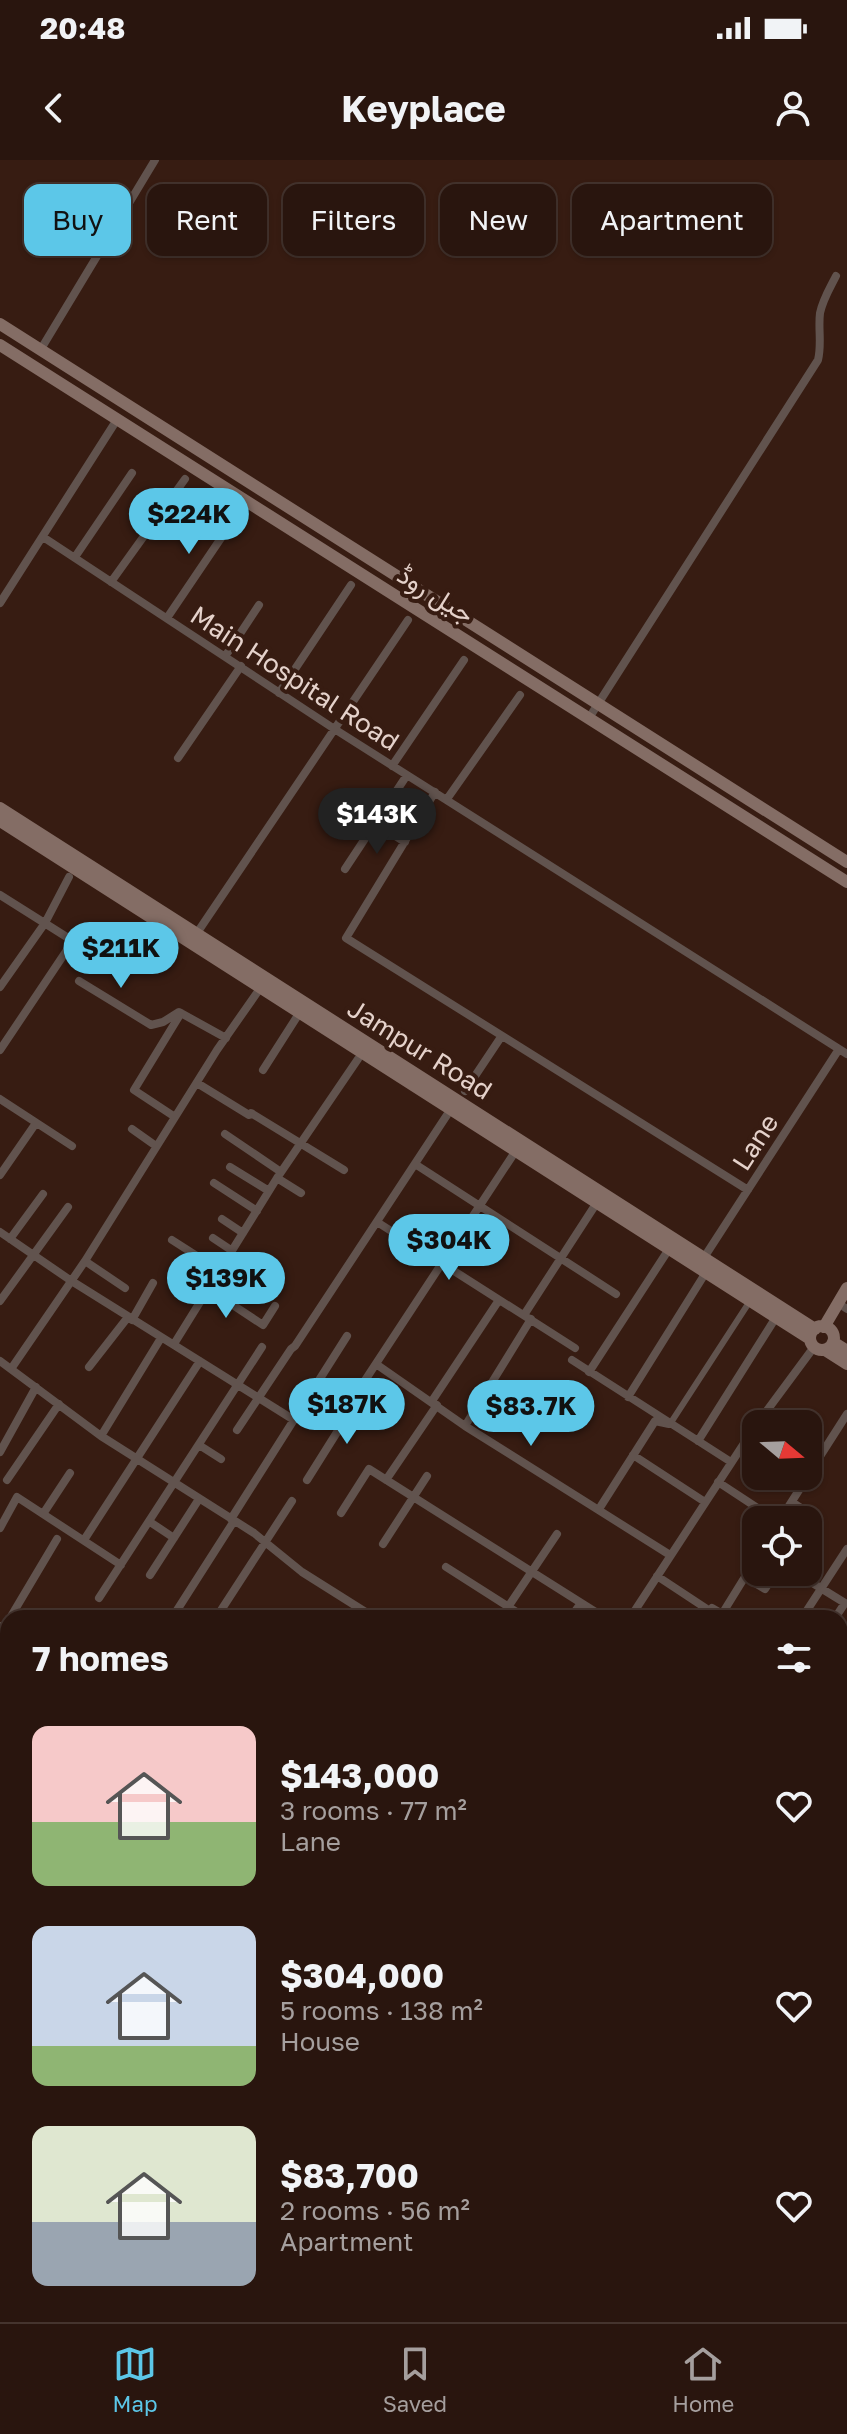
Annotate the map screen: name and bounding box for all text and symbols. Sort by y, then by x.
text: 20:48 [40,10,125,46]
icon: back [32,86,76,130]
icon: person [771,86,815,130]
text: Keyplace [341,87,506,130]
chip: Buy [24,184,131,256]
chip: Rent [147,184,267,256]
chip: Filters [283,184,424,256]
chip: New [440,184,556,256]
chip: Apartment [572,184,772,256]
pin: $224K [133,488,245,556]
text: $224K [147,498,231,529]
street label: جیل روڈ [392,559,480,630]
street label: Main Hospital Road [185,599,405,757]
pin: $143K [321,788,433,856]
text: $143K [336,798,418,829]
pin: $211K [65,922,177,990]
text: $211K [82,932,160,963]
street label: Jampur Road [342,992,498,1106]
street label: Lane [725,1108,785,1176]
pin: $304K [393,1214,505,1282]
text: $304K [406,1224,492,1255]
pin: $139K [170,1252,282,1320]
text: $139K [185,1262,267,1293]
pin: $187K [291,1378,403,1446]
pin: $83.7K [466,1380,596,1448]
text: $187K [307,1388,387,1419]
text: $83.7K [485,1390,577,1421]
north arrow [742,1410,822,1490]
map controls [742,1410,822,1586]
button: locate [742,1506,822,1586]
icon: filters [772,1636,816,1680]
text: 7 homes [32,1638,169,1678]
text: $143,000 [280,1755,439,1795]
icon: home [96,1758,192,1854]
icon: heart [772,1784,816,1828]
text: 3 rooms · 77 m² [280,1795,467,1826]
text: Lane [280,1826,341,1857]
text: $304,000 [280,1955,444,1995]
icon: home [96,1958,192,2054]
icon: heart [772,1984,816,2028]
text: 5 rooms · 138 m² [280,1995,483,2026]
text: House [280,2026,360,2057]
text: $83,700 [280,2155,419,2195]
icon: home [96,2158,192,2254]
icon: heart [772,2184,816,2228]
text: 2 rooms · 56 m² [280,2195,470,2226]
text: Apartment [280,2226,413,2257]
tab: Map [113,2342,158,2417]
tab: Saved [383,2342,447,2417]
tab: Home [672,2342,734,2417]

